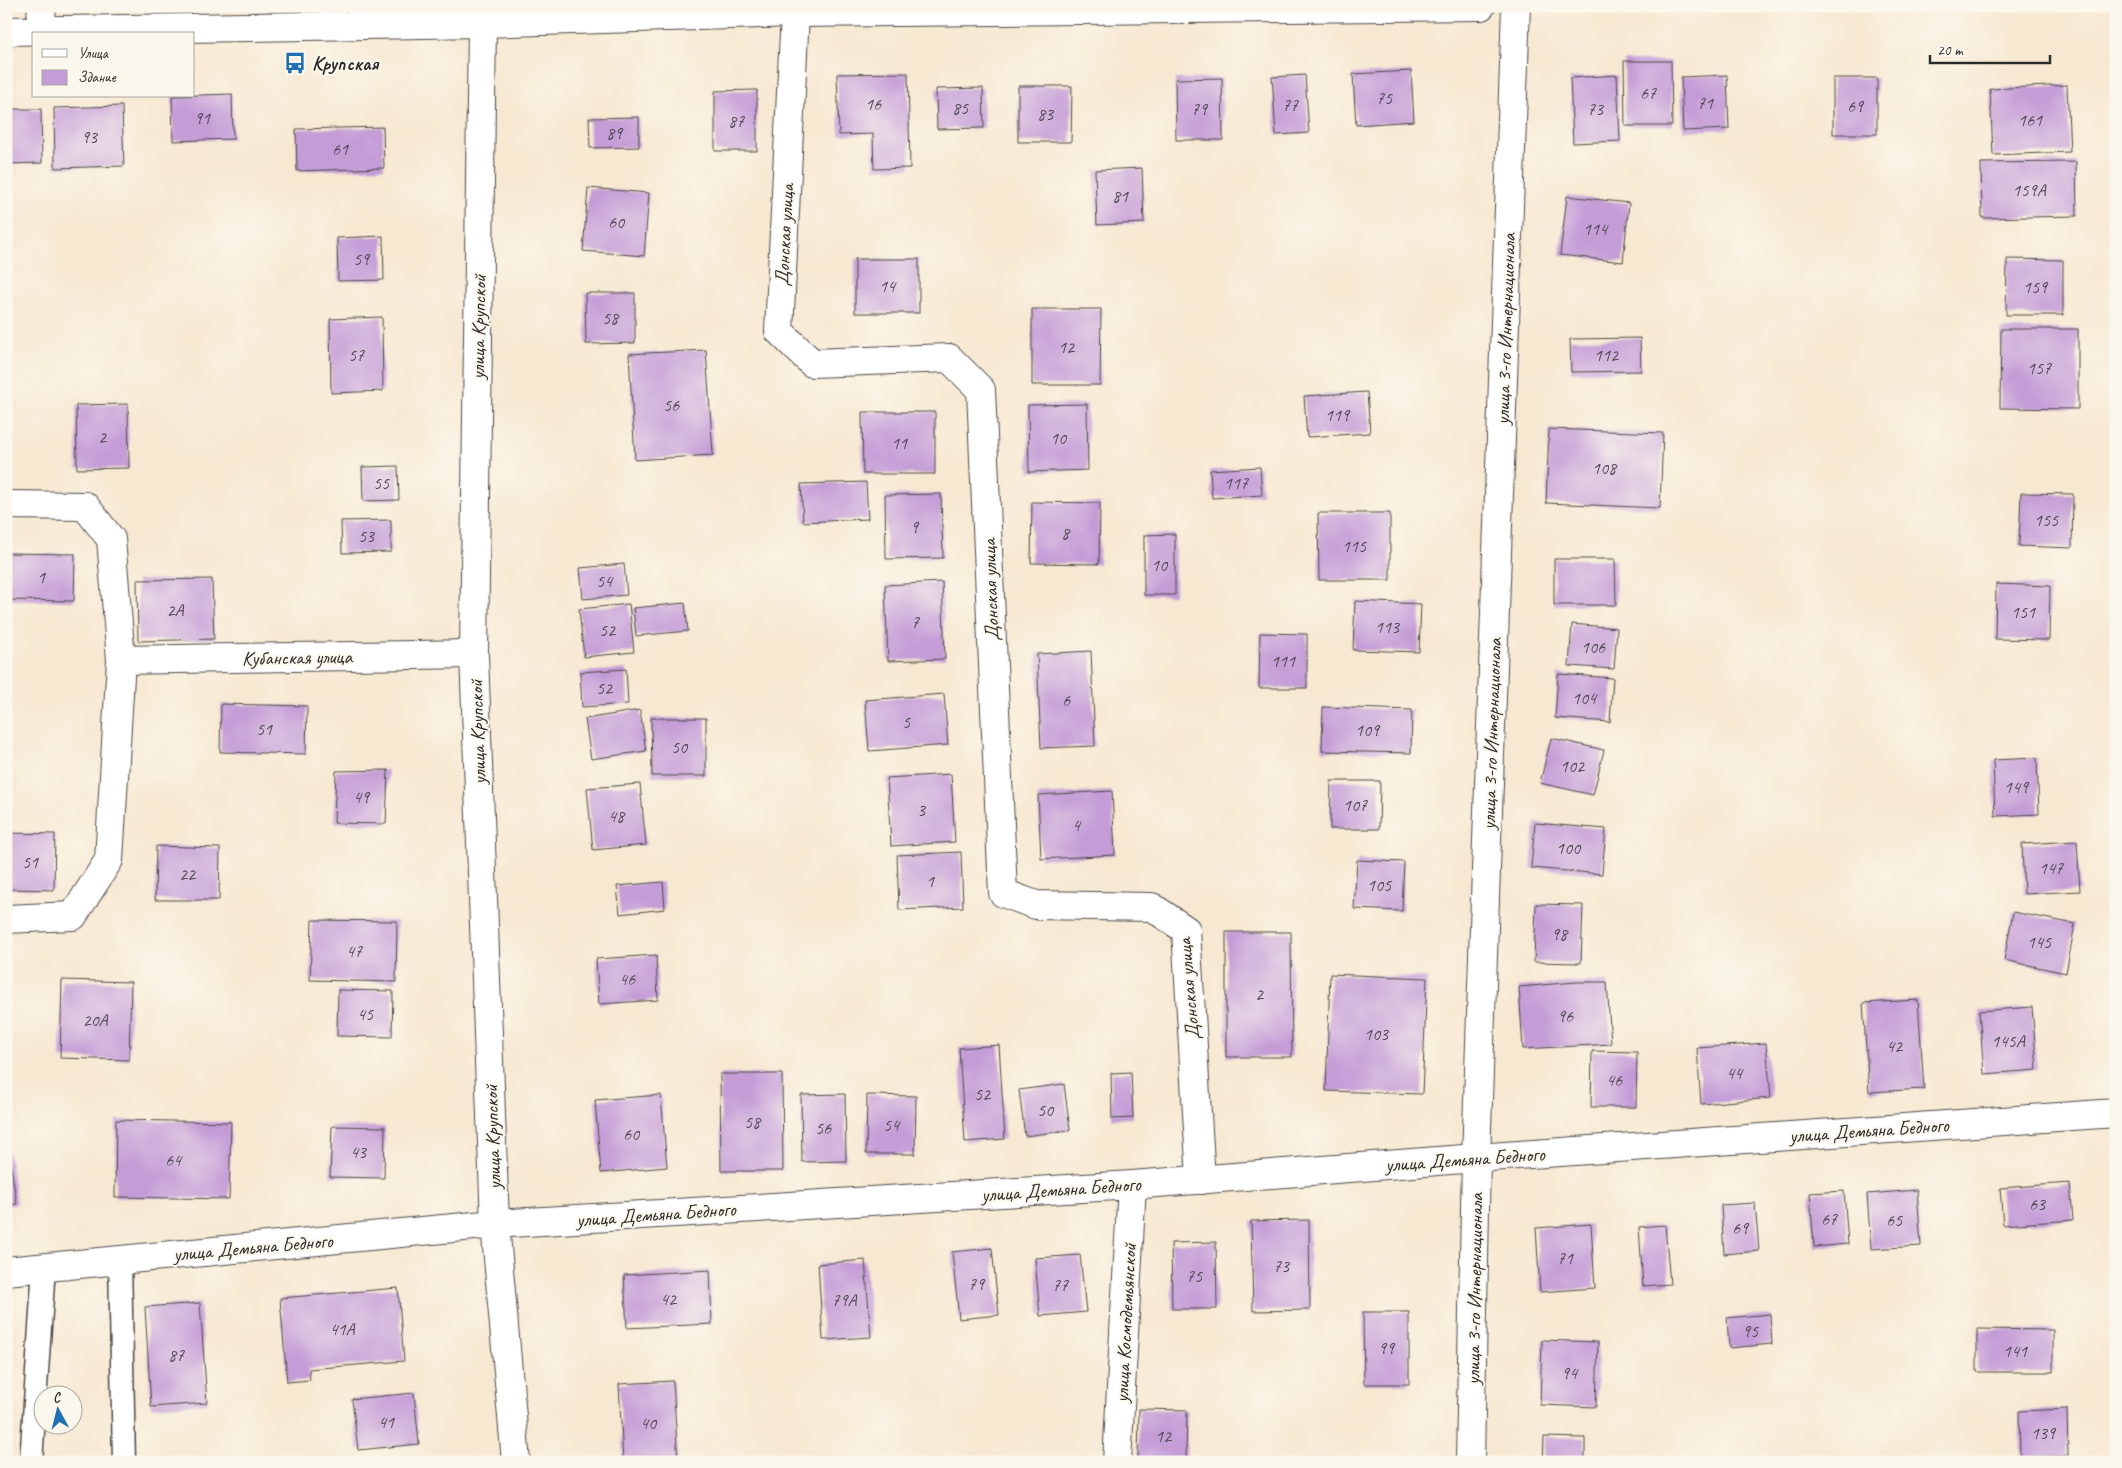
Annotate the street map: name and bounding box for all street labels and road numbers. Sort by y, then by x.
street label: Донская улица [769,182,800,287]
street label: улица 3-го Интернационала [1490,232,1521,426]
street label: улица Крупской [465,273,492,381]
street label: Донская улица [976,537,1005,642]
street label: улица 3-го Интернационала [1476,637,1507,831]
street label: Кубанская улица [242,644,354,671]
street label: улица Крупской [463,677,492,786]
street label: Донская улица [1171,935,1205,1041]
street label: улица Крупской [478,1082,507,1191]
street label: улица Демьяна Бедного [1788,1112,1950,1149]
street label: улица Демьяна Бедного [1384,1141,1546,1178]
street label: улица Демьяна Бедного [980,1171,1142,1208]
street label: улица 3-го Интернационала [1460,1192,1489,1386]
street label: улица Демьяна Бедного [575,1196,737,1233]
street label: улица Демьяна Бедного [171,1228,335,1267]
street label: улица Космодемьянской [1109,1241,1142,1404]

